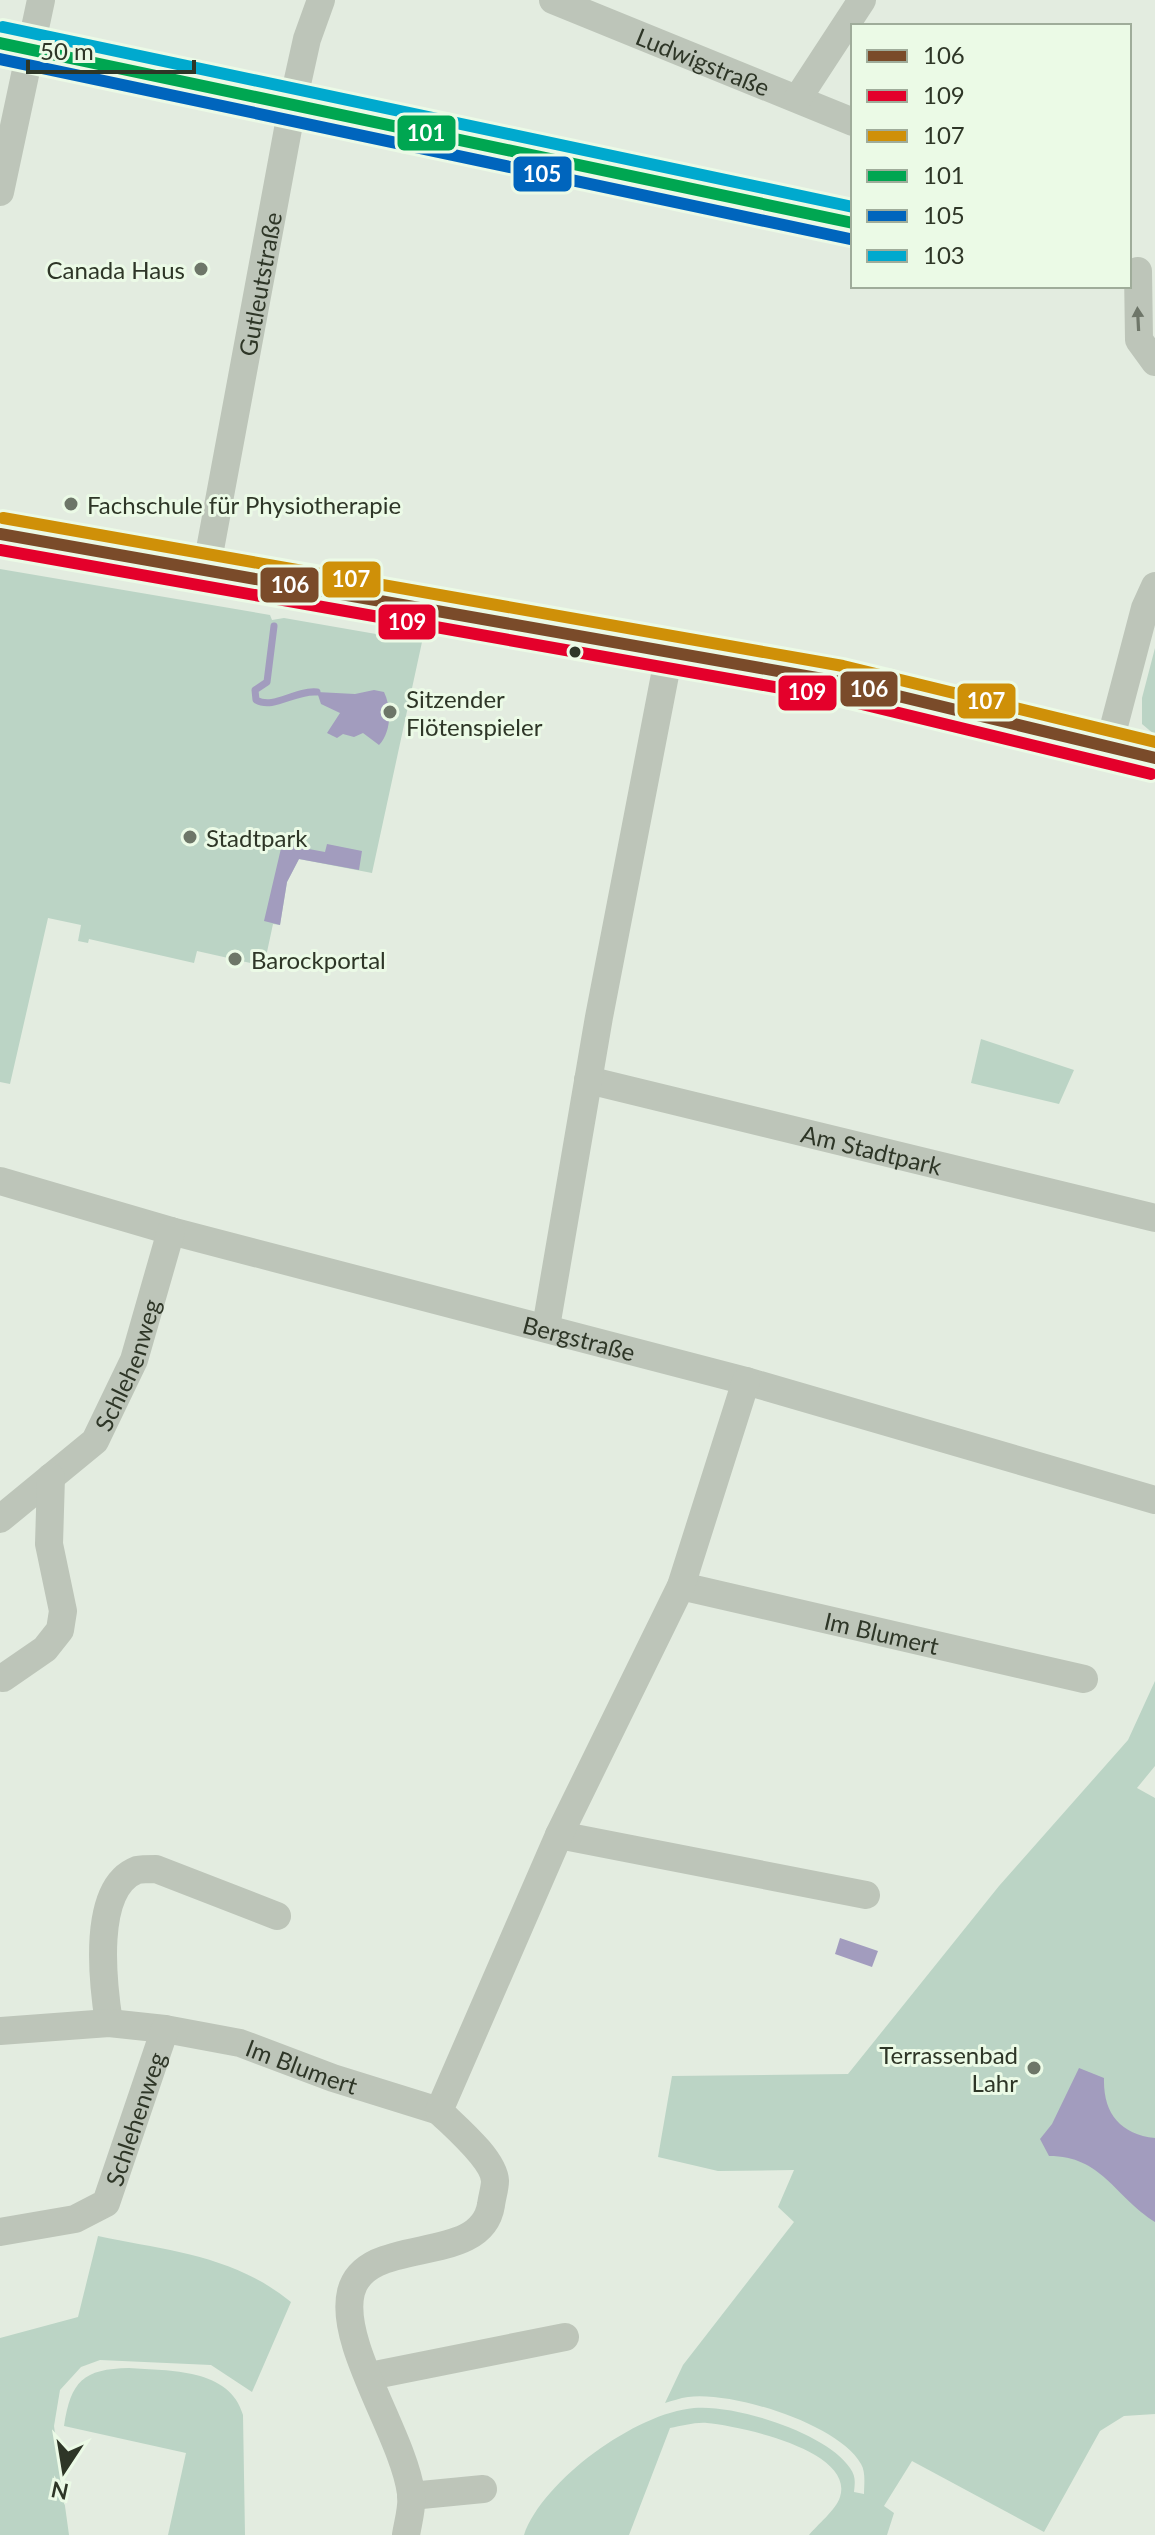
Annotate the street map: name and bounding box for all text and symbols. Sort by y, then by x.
street label: Ludwigstraße [632,21,774,101]
scale bar [28,24,194,74]
legend [851,24,1131,288]
text: 50 m [40,36,94,65]
text: 106 [923,40,965,69]
text: 109 [923,80,965,109]
line badge: 101 [396,114,457,152]
text: 101 [407,119,445,146]
text: 107 [923,120,965,149]
line badge: 105 [512,155,573,193]
text: 105 [523,160,561,187]
text: 101 [923,160,965,189]
text: 105 [923,200,965,229]
street label: Gutleutstraße [232,210,287,358]
text: 103 [923,240,965,269]
place label: Canada Haus [47,255,185,284]
marker: Canada Haus [192,260,210,278]
one-way arrow [1131,306,1144,331]
place label: Fachschule für Physiotherapie [87,490,401,519]
marker: Fachschule für Physiotherapie [62,495,80,513]
line badge: 107 [321,560,382,599]
text: 107 [332,565,370,592]
line badge: 106 [259,566,320,604]
text: 106 [271,571,309,598]
line badge: 109 [377,603,437,641]
text: 109 [388,608,426,635]
unlabelled marker [567,644,583,660]
line badge: 106 [839,670,899,708]
line badge: 109 [777,674,838,712]
text: 106 [850,675,888,702]
text: 109 [788,678,826,705]
line badge: 107 [956,682,1017,720]
place label: Sitzender Flötenspieler [406,684,543,741]
text: 107 [967,687,1005,714]
marker: Sitzender Flötenspieler [381,703,399,721]
place label: Stadtpark [206,823,308,852]
marker: Stadtpark [181,828,199,846]
place label: Barockportal [251,945,386,974]
marker: Barockportal [226,950,244,968]
street label: Am Stadtpark [799,1118,946,1180]
street label: Schlehenweg [88,1296,165,1435]
street label: Bergstraße [520,1309,639,1366]
street label: Im Blumert [822,1605,942,1660]
street label: Im Blumert [242,2032,362,2099]
place label: Terrassenbad Lahr [879,2040,1018,2097]
street label: Schlehenweg [98,2048,171,2189]
marker: Terrassenbad Lahr [1025,2059,1043,2077]
north arrow [24,2431,104,2511]
text: N [49,2476,71,2506]

